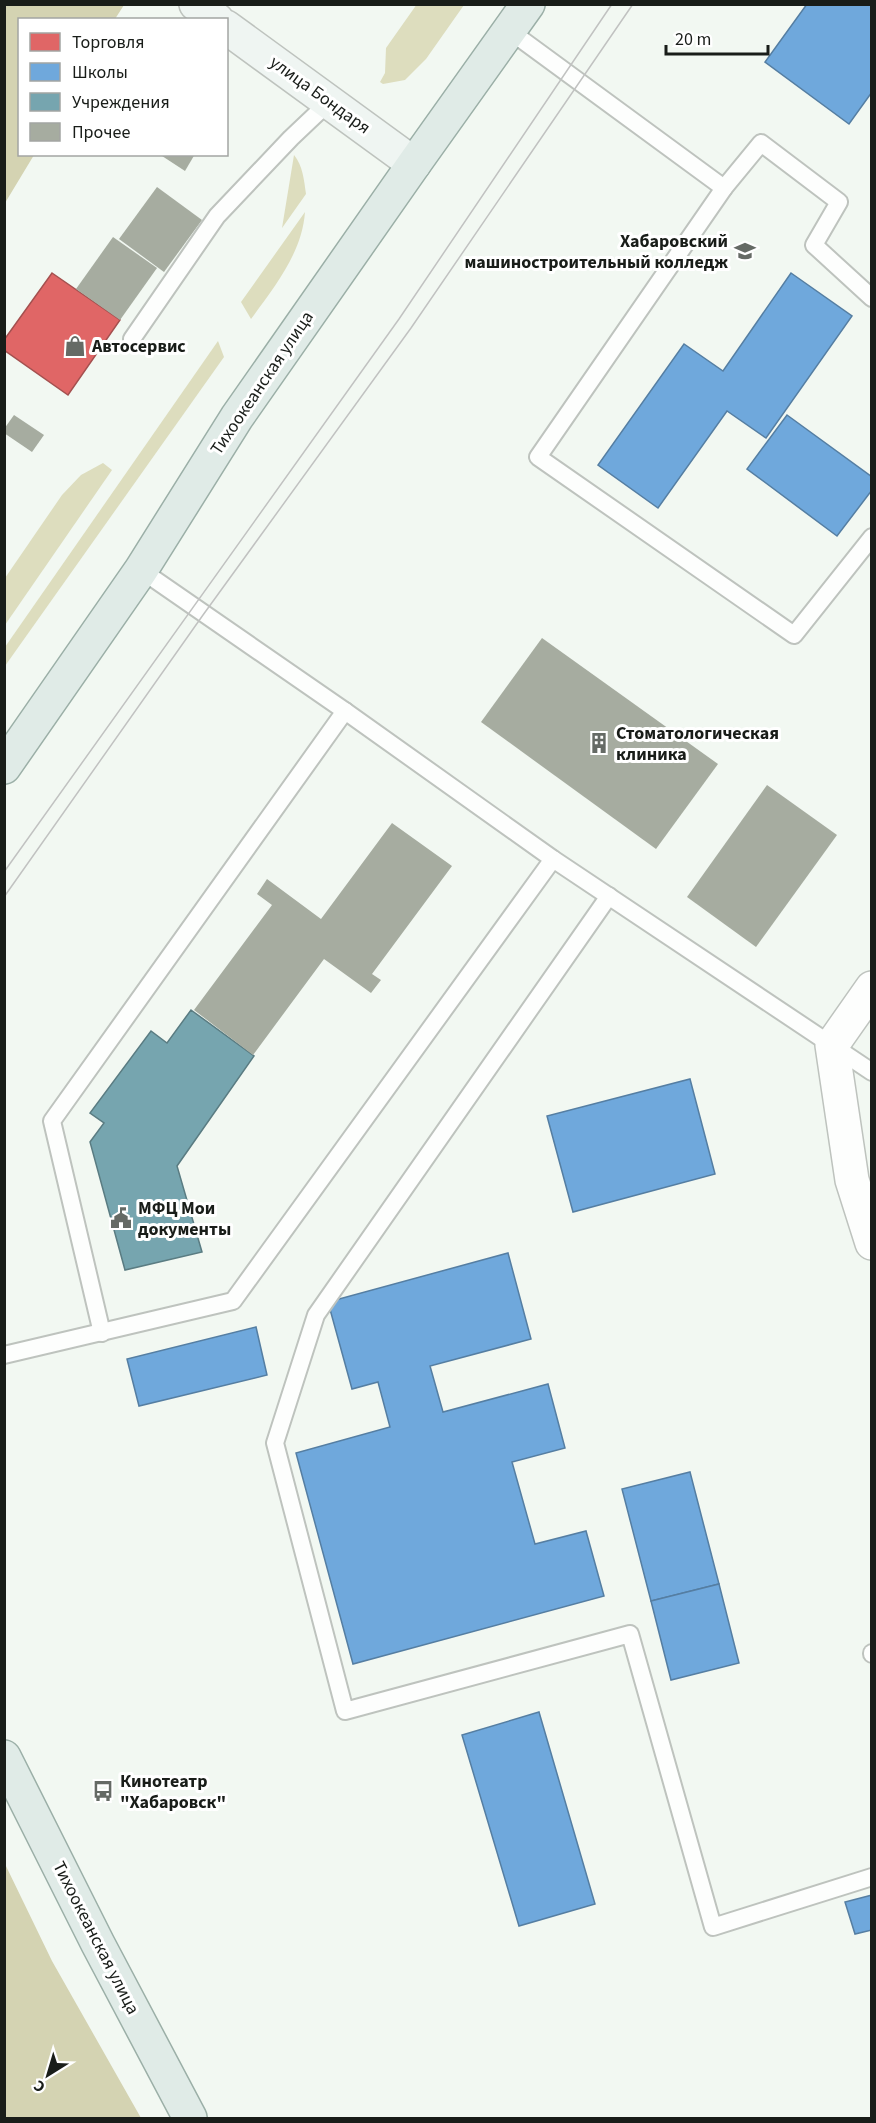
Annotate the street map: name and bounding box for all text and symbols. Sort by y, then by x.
legend [18,18,228,156]
scale bar [666,18,768,56]
text: 20 m [675,27,711,52]
text: Торговля [72,30,145,55]
street label: улица Бондаря [265,50,375,140]
text: Школы [72,60,128,85]
text: Учреждения [72,90,170,115]
text: Прочее [72,120,130,145]
place label: Хабаровский машиностроительный колледж [464,229,728,275]
school or university icon: Хабаровский машиностроительный колледж [733,239,757,263]
street label: Тихоокеанская улица [204,306,320,460]
shop icon: Автосервис [63,334,87,358]
place label: Автосервис [91,334,186,359]
place label: Стоматологическая клиника [616,721,779,767]
building icon: Стоматологическая клиника [587,731,611,755]
place label: МФЦ Мои документы [138,1196,231,1242]
public building icon: МФЦ Мои документы [109,1206,133,1230]
place label: Кинотеатр "Хабаровск" [120,1769,226,1815]
bus stop icon: Кинотеатр "Хабаровск" [91,1779,115,1803]
street label: Тихоокеанская улица [47,1857,145,2019]
north arrow [18,2045,78,2105]
text: С [29,2075,50,2098]

